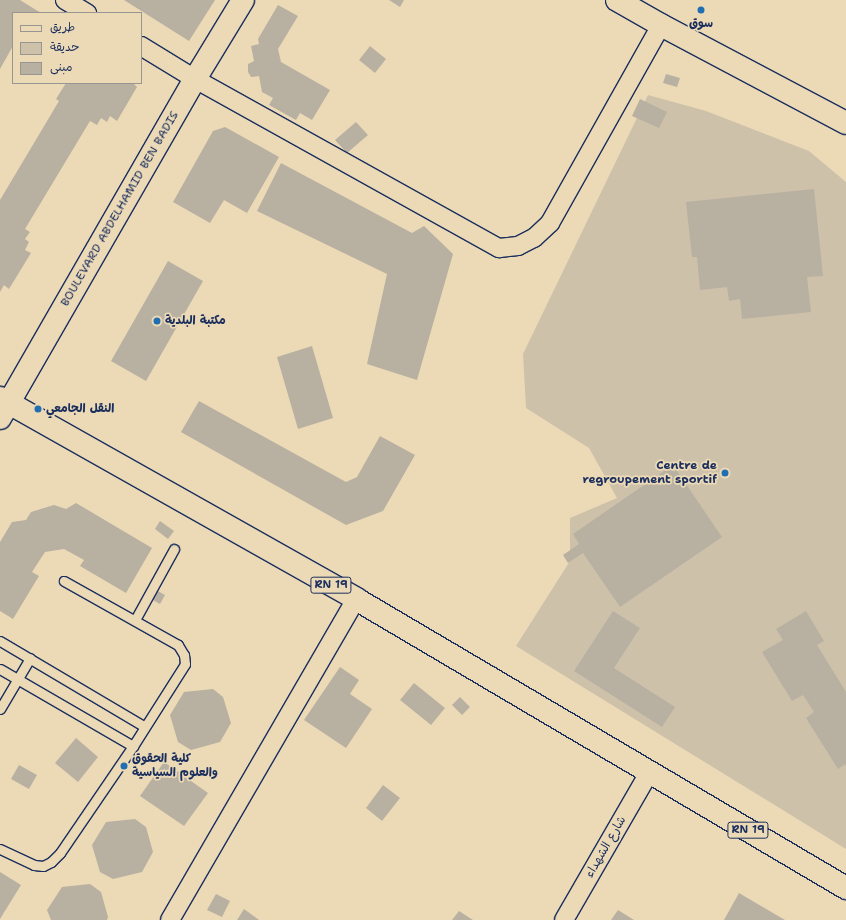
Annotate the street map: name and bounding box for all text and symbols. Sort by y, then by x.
marker: سوق [696,5,706,15]
legend [12,12,142,84]
place label: سوق [689,17,713,31]
text: طريق [50,19,75,35]
text: حديقة [50,39,79,55]
text: مبنى [50,59,73,75]
street label: BOULEVARD ABDELHAMID BEN BADIS [58,109,182,309]
place label: مكتبة البلدية [165,314,226,328]
marker: مكتبة البلدية [152,316,162,326]
place label: النقل الجامعي [46,402,114,416]
marker: النقل الجامعي [33,404,43,414]
place label: Centre de regroupement sportif [582,459,717,487]
marker: Centre de regroupement sportif [720,468,730,478]
road number: RN 19 [310,576,352,594]
place label: كلية الحقوق والعلوم السياسية [132,752,218,780]
marker: كلية الحقوق والعلوم السياسية [119,761,129,771]
street label: شارع الشهداء [583,814,629,880]
road number: RN 19 [727,821,769,839]

